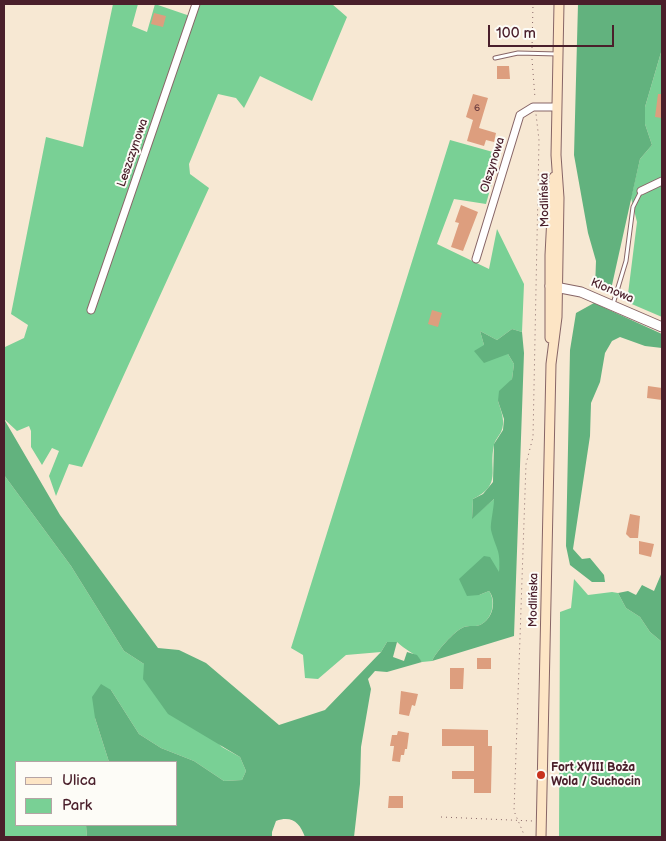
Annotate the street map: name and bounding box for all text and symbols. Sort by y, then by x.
scale bar [491,15,617,47]
text: 100 m [496,24,536,43]
house number: 6 [474,102,480,114]
street label: Leszczynowa [115,117,151,189]
street label: Olszynowa [478,136,508,194]
street label: Modlińska [537,173,553,227]
street label: Klonowa [588,275,636,307]
street label: Modlińska [526,573,542,627]
legend [15,761,178,826]
place label: Fort XVIII Boża Wola / Suchocin [551,761,641,789]
marker: Fort XVIII Boża Wola / Suchocin [535,769,547,781]
text: Ulica [62,771,96,790]
text: Park [62,796,92,815]

